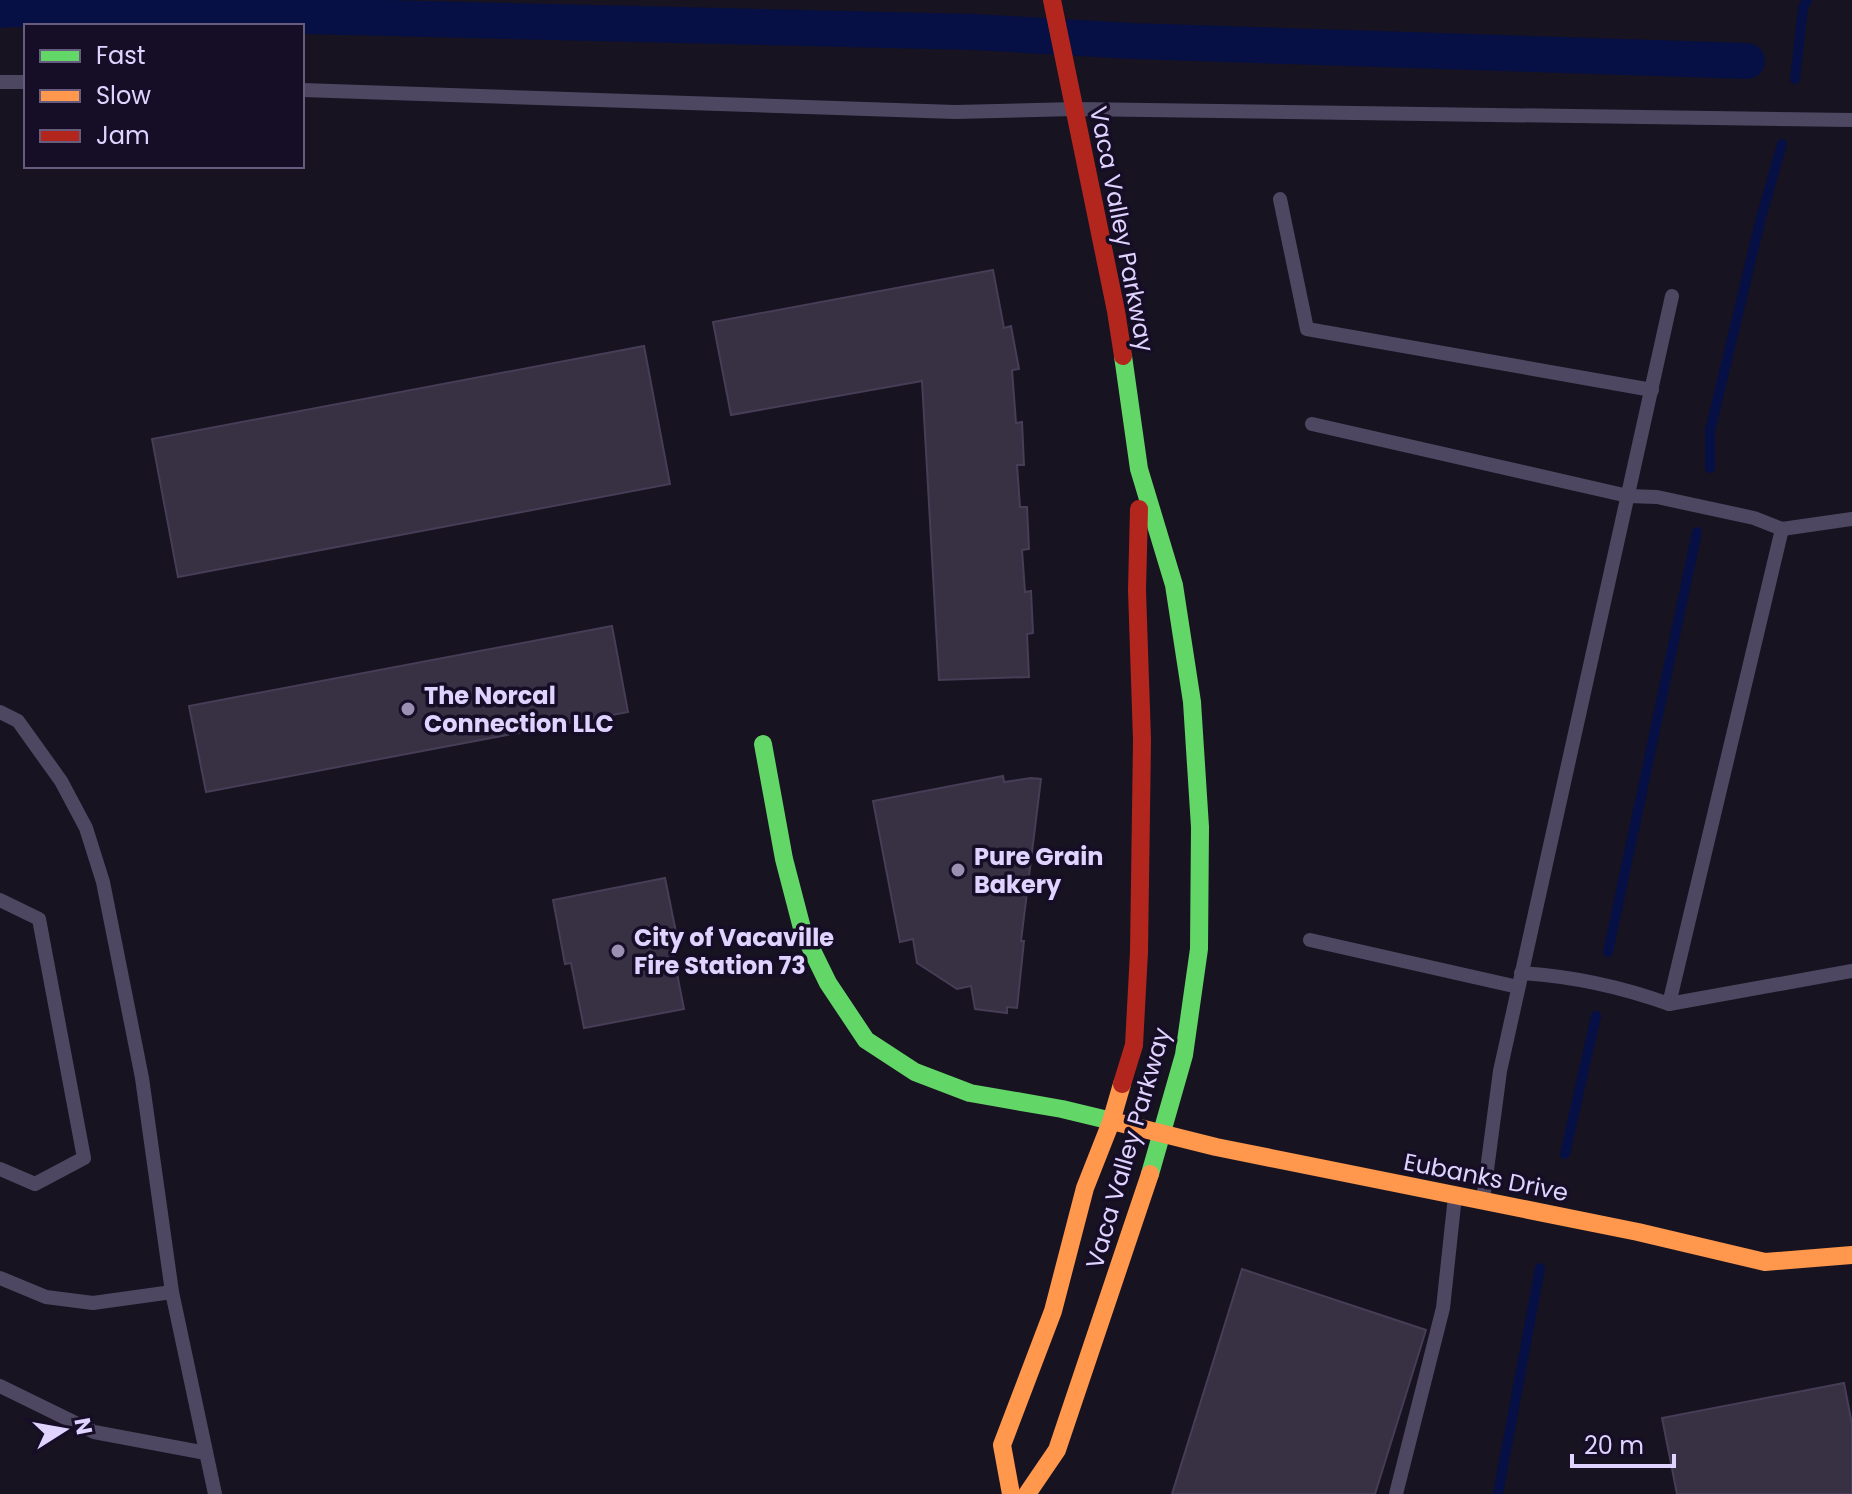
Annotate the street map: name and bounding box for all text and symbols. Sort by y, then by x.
legend [24,24,304,168]
text: Fast [96,39,146,72]
text: Slow [96,79,151,112]
street label: Vaca Valley Parkway [1082,103,1162,355]
text: Jam [96,119,150,152]
place label: The Norcal Connection LLC [424,679,614,740]
marker: The Norcal Connection LLC [399,700,417,718]
place label: Pure Grain Bakery [974,840,1103,901]
marker: Pure Grain Bakery [949,861,967,879]
place label: City of Vacaville Fire Station 73 [634,921,834,982]
marker: City of Vacaville Fire Station 73 [609,942,627,960]
street label: Vaca Valley Parkway [1078,1023,1178,1272]
street label: Eubanks Drive [1401,1145,1571,1209]
north arrow [24,1390,104,1470]
text: N [66,1415,100,1437]
scale bar [1572,1418,1674,1468]
text: 20 m [1584,1429,1644,1462]

